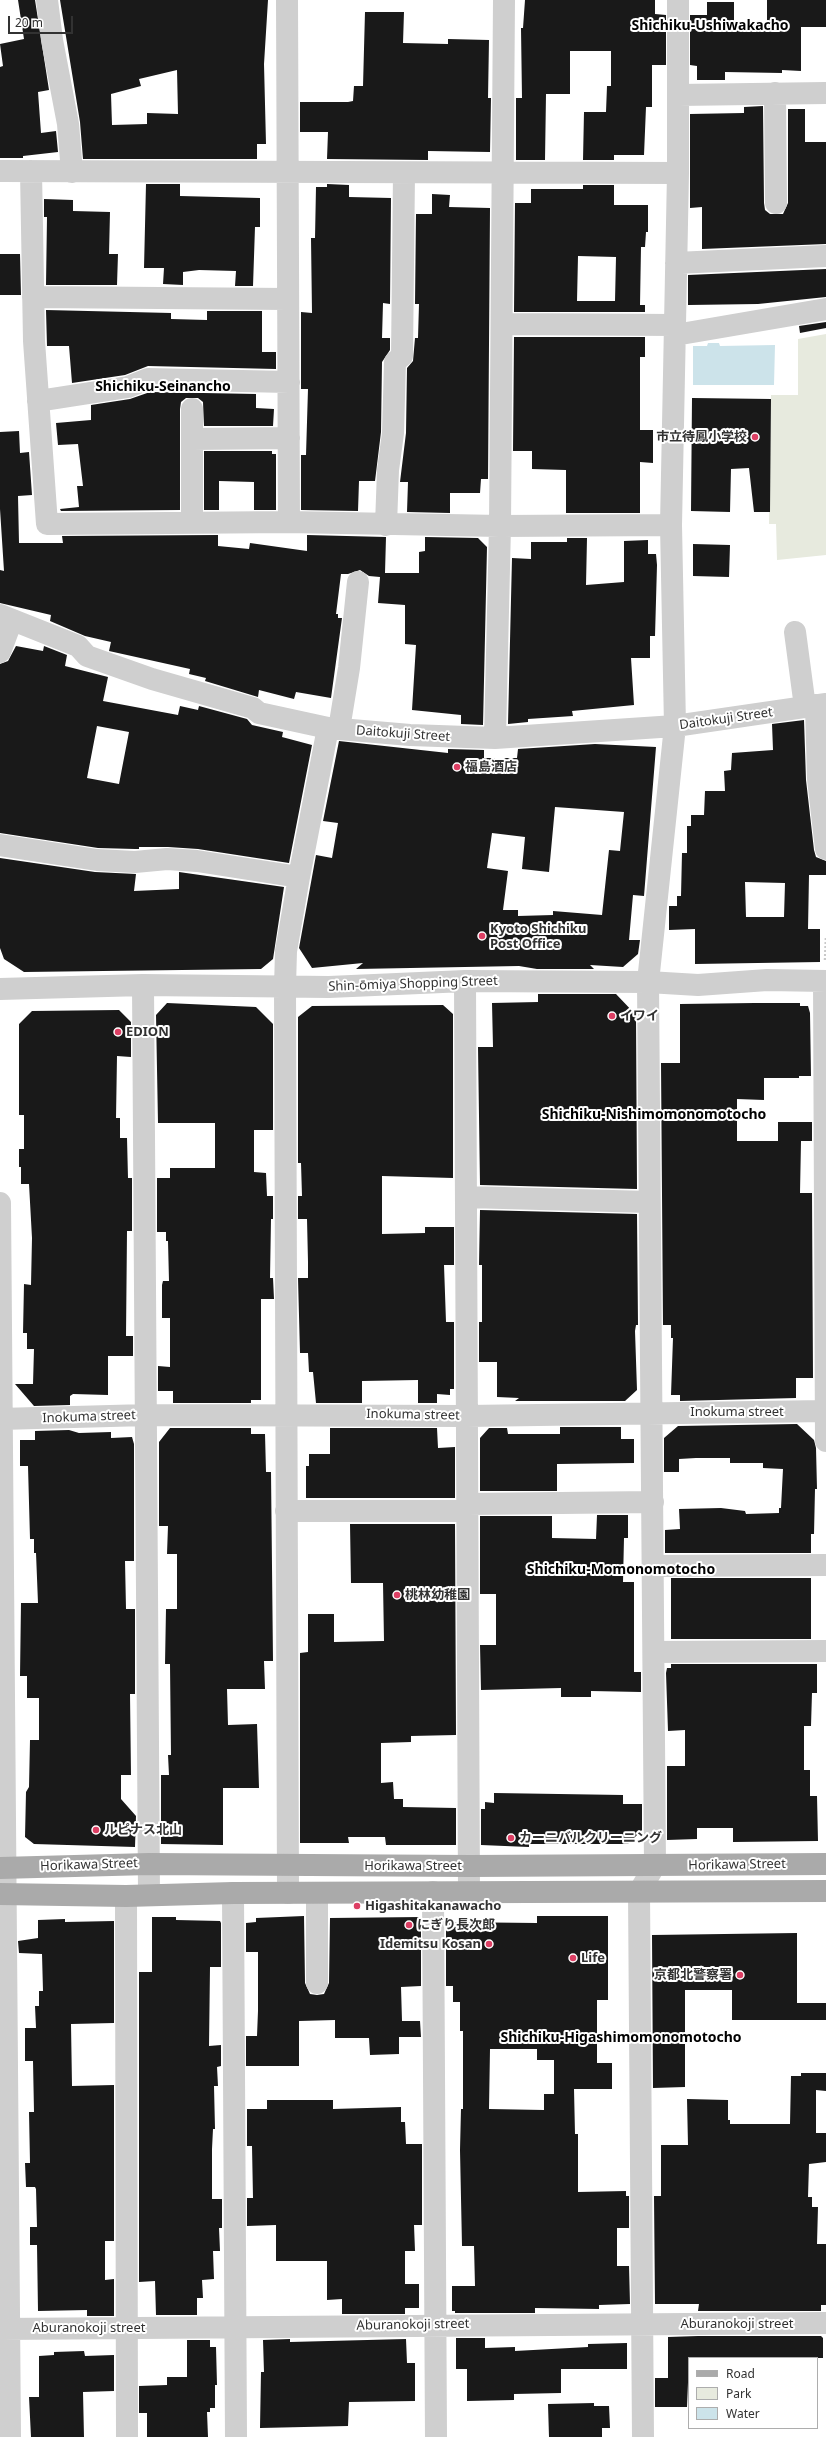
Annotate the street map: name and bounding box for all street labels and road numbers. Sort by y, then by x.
street label: Daitokuji Street [678,705,774,733]
street label: Daitokuji Street [356,723,450,745]
street label: Shin-ōmiya Shopping Street [328,973,498,995]
street label: Inokuma street [690,1404,784,1420]
street label: Inokuma street [366,1406,460,1424]
street label: Inokuma street [42,1408,136,1426]
street label: Horikawa Street [40,1856,138,1874]
street label: Horikawa Street [688,1856,786,1874]
street label: Horikawa Street [364,1858,462,1874]
street label: Aburanokoji street [356,2316,470,2334]
street label: Aburanokoji street [681,2316,793,2332]
street label: Aburanokoji street [33,2320,145,2336]

